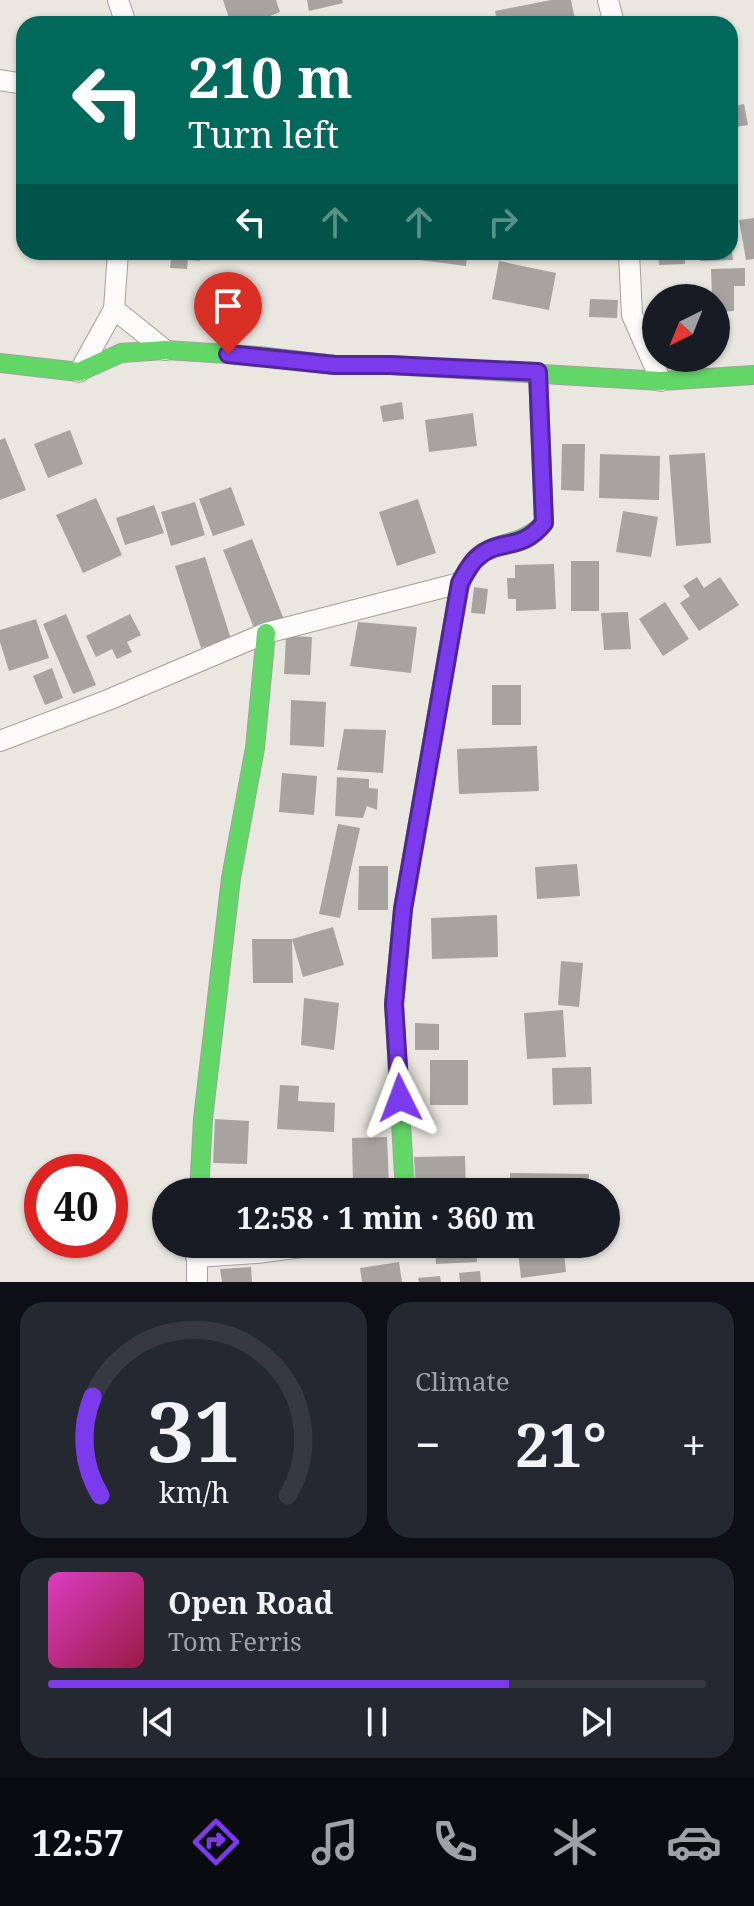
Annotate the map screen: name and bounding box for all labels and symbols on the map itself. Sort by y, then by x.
pin [194,272,262,354]
north arrow [642,284,730,372]
position arrow [358,1056,442,1140]
speed limit sign: 40 [24,1154,128,1258]

